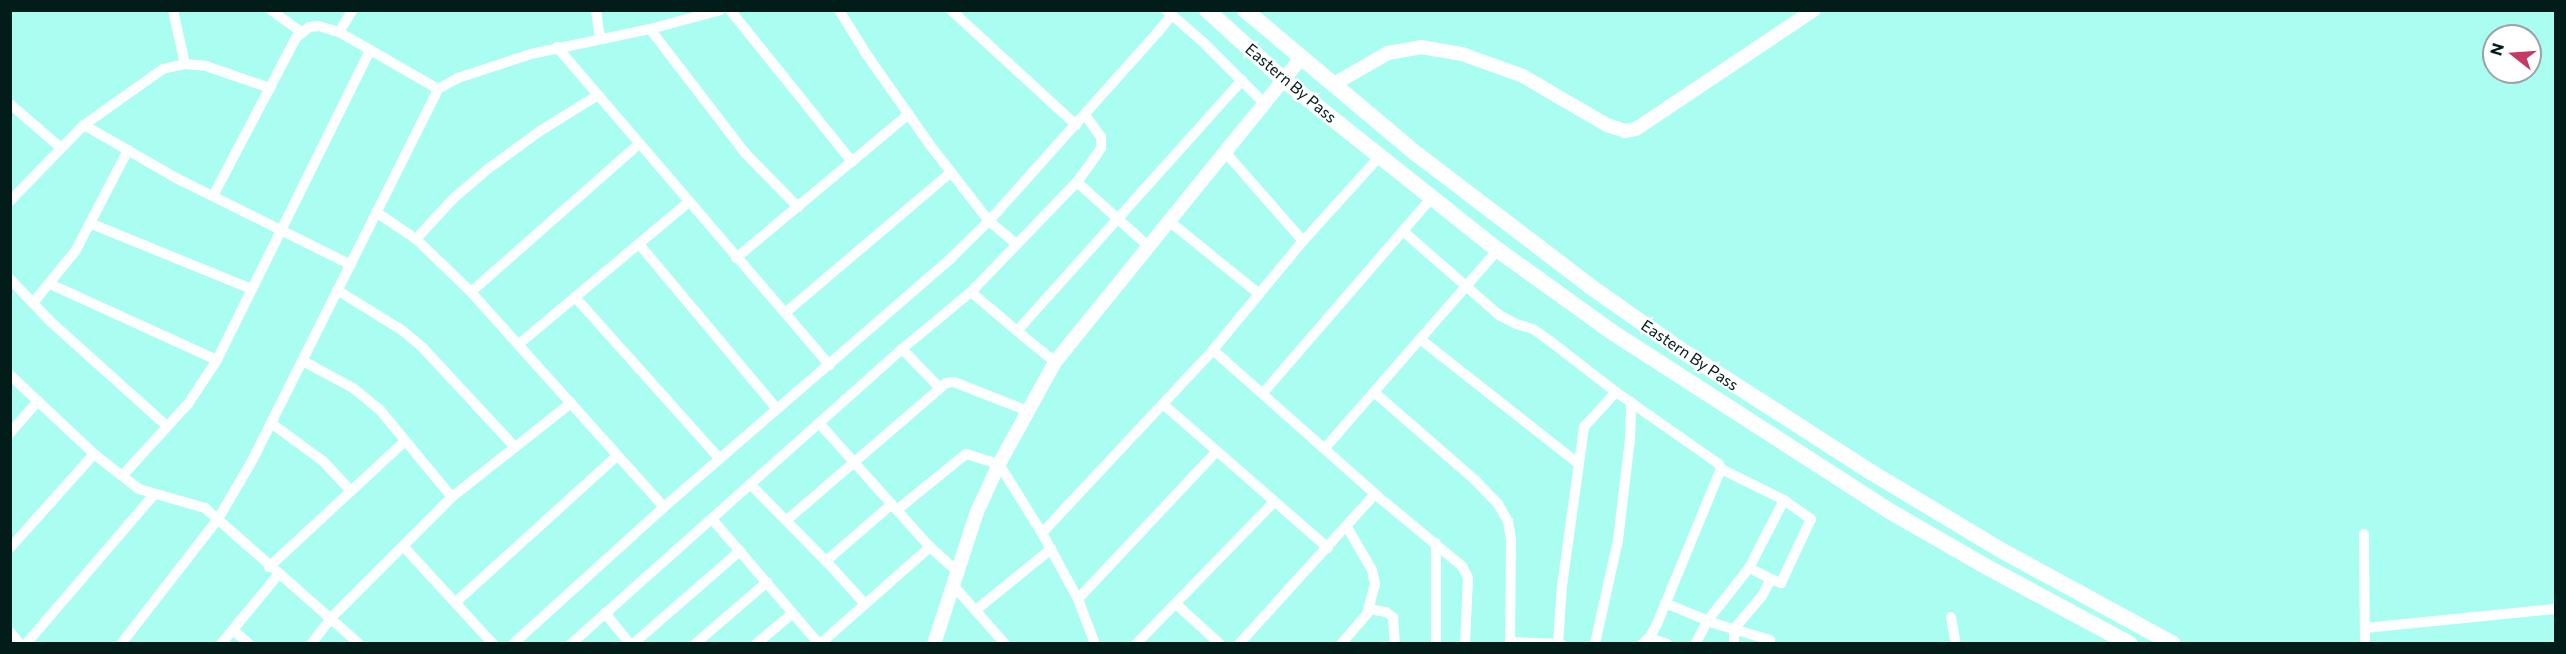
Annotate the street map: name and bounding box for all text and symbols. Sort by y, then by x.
north arrow [2482,24,2542,84]
street label: Eastern By Pass [1241,39,1341,127]
text: N [2485,41,2507,58]
street label: Eastern By Pass [1638,315,1742,395]

